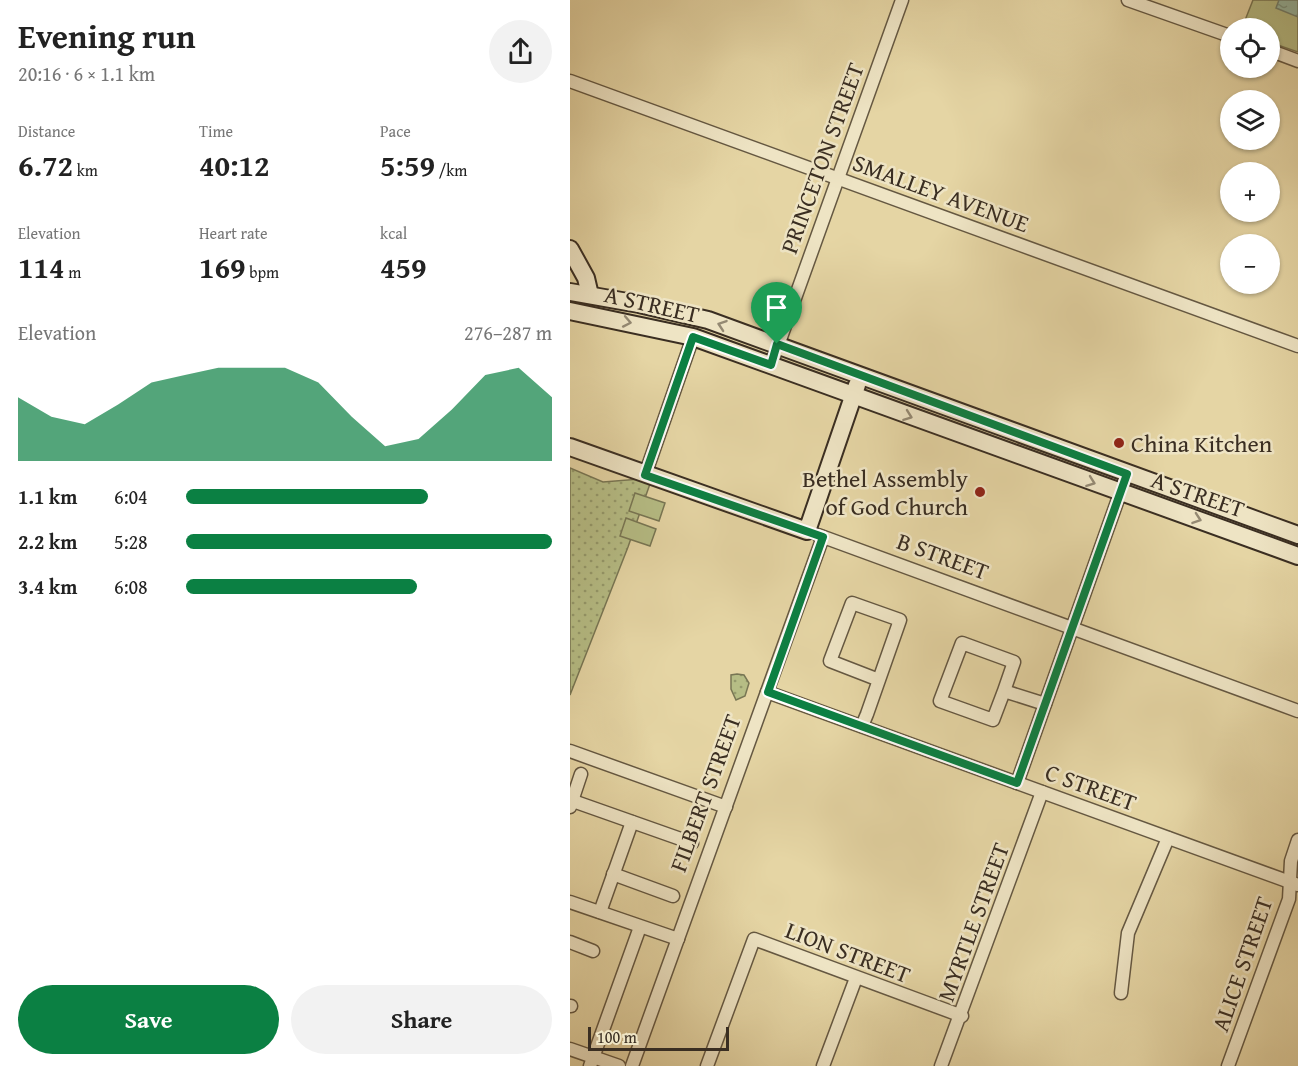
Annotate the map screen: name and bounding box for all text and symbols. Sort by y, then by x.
text: Evening run [18,12,195,60]
map controls [1220,18,1280,294]
button: locate [1220,18,1280,78]
button: share [489,20,552,83]
street label: PRINCETON STREET [771,58,873,258]
text: 20:16 · 6 × 1.1 km [18,59,155,88]
button: layers [1220,90,1280,150]
text: Distance [18,119,75,143]
text: Time [199,119,233,143]
text: Pace [380,119,411,143]
text: 6.72 [18,143,73,187]
text: 40:12 [199,143,270,187]
text: 5:59 [380,143,435,187]
street label: SMALLEY AVENUE [848,145,1034,241]
text: km [73,158,98,182]
text: /km [435,158,467,182]
button: + [1220,162,1280,222]
text: Elevation [18,221,81,245]
text: Heart rate [199,221,268,245]
text: kcal [380,221,407,245]
button: − [1220,234,1280,294]
text: 114 [18,245,65,289]
text: 169 [199,245,246,289]
text: 459 [380,245,427,289]
text: m [65,260,81,284]
text: bpm [246,260,279,284]
street label: A STREET [601,276,703,332]
pin [751,282,802,344]
icon: arrive [760,291,793,324]
one-way arrow [622,315,632,328]
text: Elevation [18,318,96,347]
text: 276–287 m [464,318,552,347]
one-way arrow [717,320,728,332]
one-way arrow [902,409,913,421]
place label: China Kitchen [1131,426,1273,461]
marker: China Kitchen [1112,436,1126,450]
place label: Bethel Assembly of God Church [802,461,969,524]
street label: A STREET [1147,462,1249,526]
one-way arrow [1086,475,1096,488]
text: 1.1 km [18,482,77,511]
text: 6:04 [114,482,148,511]
marker: Bethel Assembly of God Church [973,485,987,499]
one-way arrow [1191,511,1202,524]
street label: B STREET [892,523,994,589]
text: 2.2 km [18,527,77,556]
text: 5:28 [114,527,148,556]
text: 3.4 km [18,572,77,601]
text: 6:08 [114,572,148,601]
street label: FILBERT STREET [660,709,750,877]
street label: C STREET [1040,754,1142,820]
street label: MYRTLE STREET [928,838,1018,1006]
street label: ALICE STREET [1203,892,1281,1036]
street label: LION STREET [780,912,916,992]
button: Save [18,985,279,1054]
button: Share [291,985,552,1054]
scale bar [588,1024,729,1052]
text: 100 m [597,1025,637,1049]

